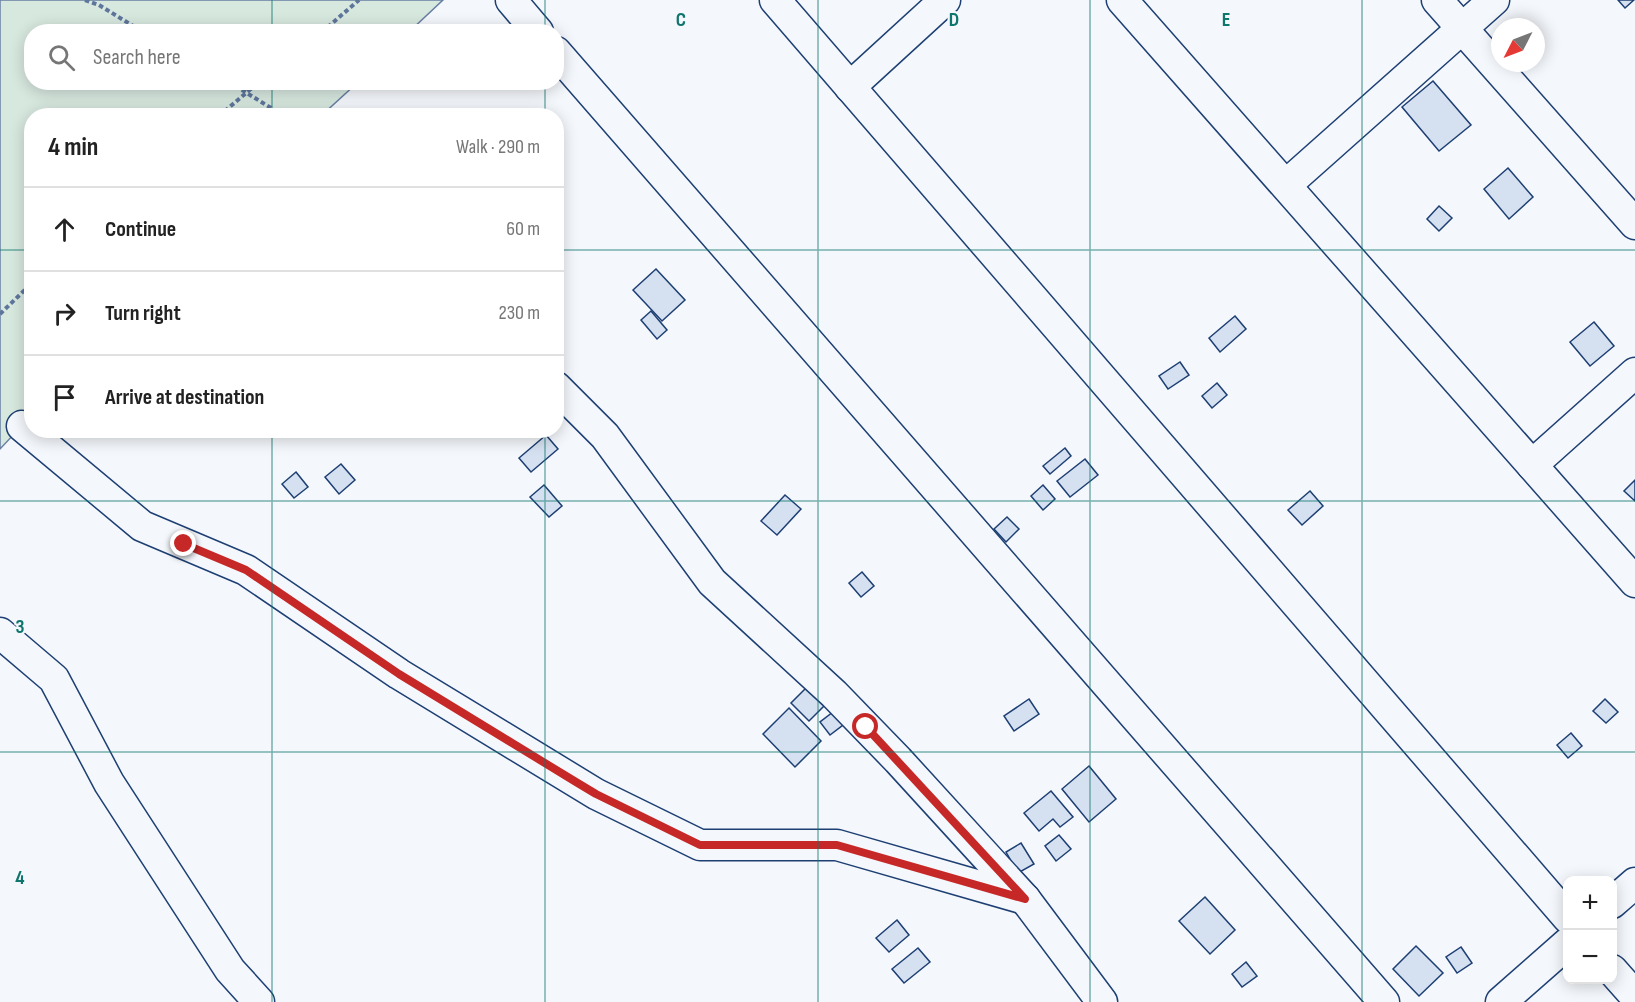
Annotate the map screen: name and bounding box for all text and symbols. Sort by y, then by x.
text: C [676,8,686,32]
text: D [949,8,959,32]
text: E [1222,8,1230,32]
north arrow [1491,18,1545,72]
search box [24,24,564,90]
icon: search [45,41,78,74]
text: Search here [93,44,180,71]
text: 4 min [48,132,98,163]
text: Walk · 290 m [456,135,540,159]
icon: ahead [48,213,81,246]
text: Continue [105,216,176,243]
text: 60 m [506,217,540,241]
icon: right [48,297,81,330]
text: Turn right [105,300,181,327]
text: 230 m [498,301,540,325]
icon: arrive [48,381,81,414]
text: Arrive at destination [105,384,264,411]
route end [170,530,196,556]
text: 3 [16,615,25,639]
route start [852,713,878,739]
text: 4 [15,866,25,890]
map controls [1563,876,1617,984]
button: + [1563,876,1617,930]
button: − [1563,930,1617,984]

